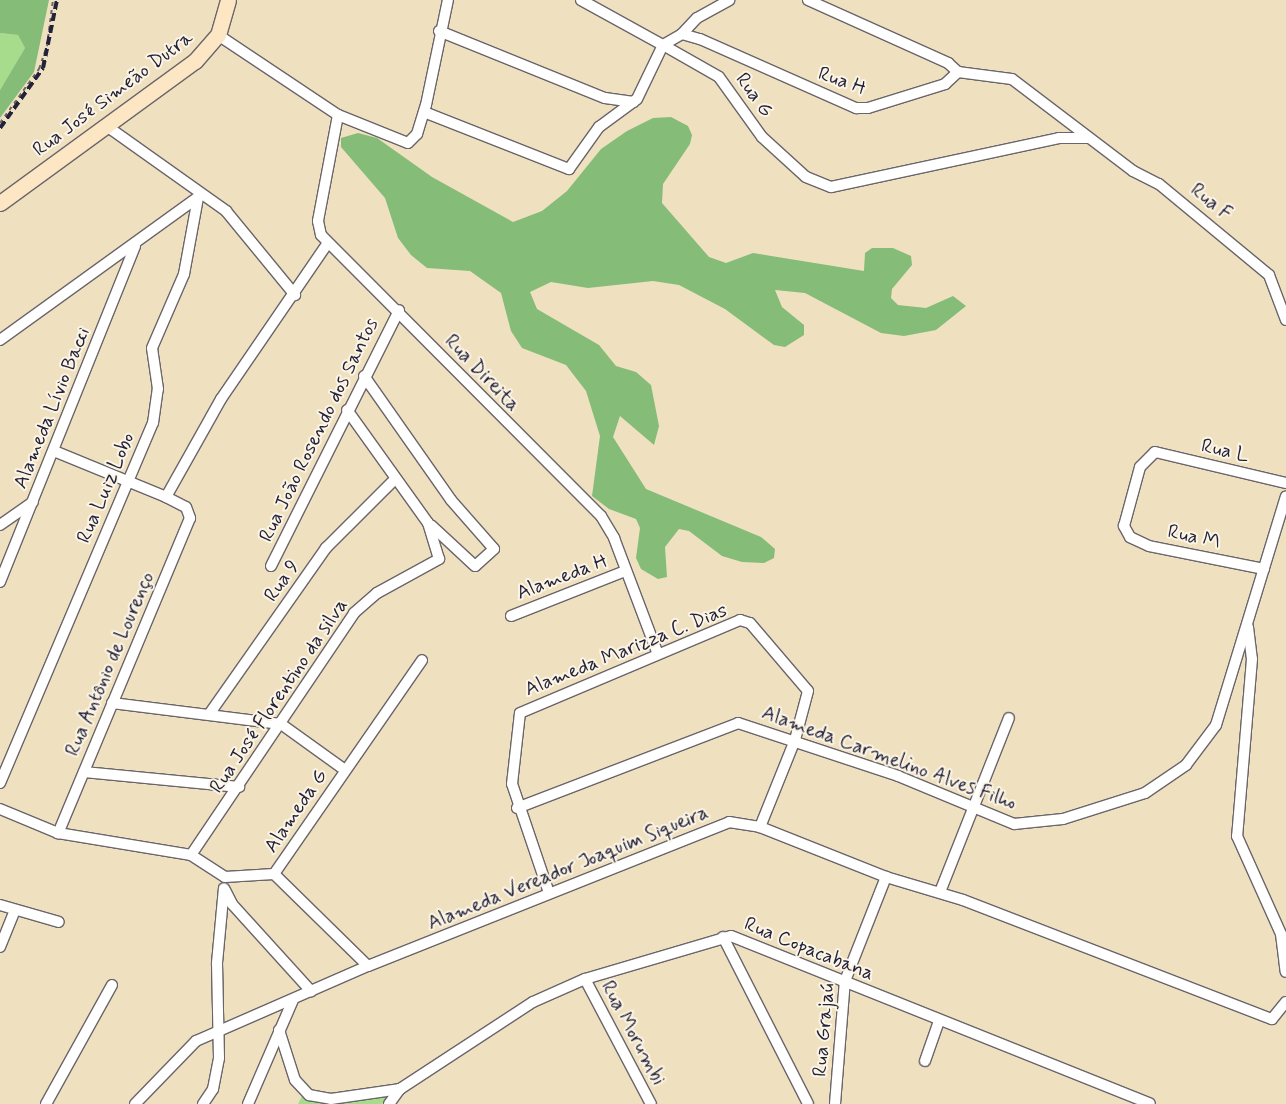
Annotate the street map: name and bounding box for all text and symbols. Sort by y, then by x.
street label: Rua José Simeão Dutra [28,26,198,162]
street label: Rua H [815,62,869,100]
street label: Rua G [730,68,778,122]
street label: Rua F [1185,178,1237,226]
street label: Rua João Rosendo dos Santos [254,315,384,545]
street label: Alameda Lívio Bacci [9,325,95,491]
street label: Rua Direita [440,330,524,416]
street label: Rua Luiz Lobo [72,429,140,547]
street label: Rua L [1199,434,1251,468]
street label: Rua M [1165,520,1223,554]
street label: Alameda H [513,549,611,605]
street label: Rua 9 [259,555,305,607]
street label: Rua Antônio de Lourenço [59,565,161,763]
street label: Rua José Florentino da silva [205,594,353,798]
street label: Alameda Marizza C. Dias [519,597,733,703]
street label: Alameda Carmelino Alves Filho [758,701,1020,815]
street label: Alameda G [259,765,333,857]
street label: Alameda Vereador Joaquim Siqueira [417,798,719,938]
street label: Rua Copacabana [741,912,877,986]
street label: Rua Morumbi [596,977,670,1089]
street label: Rua Grajaú [808,983,840,1077]

